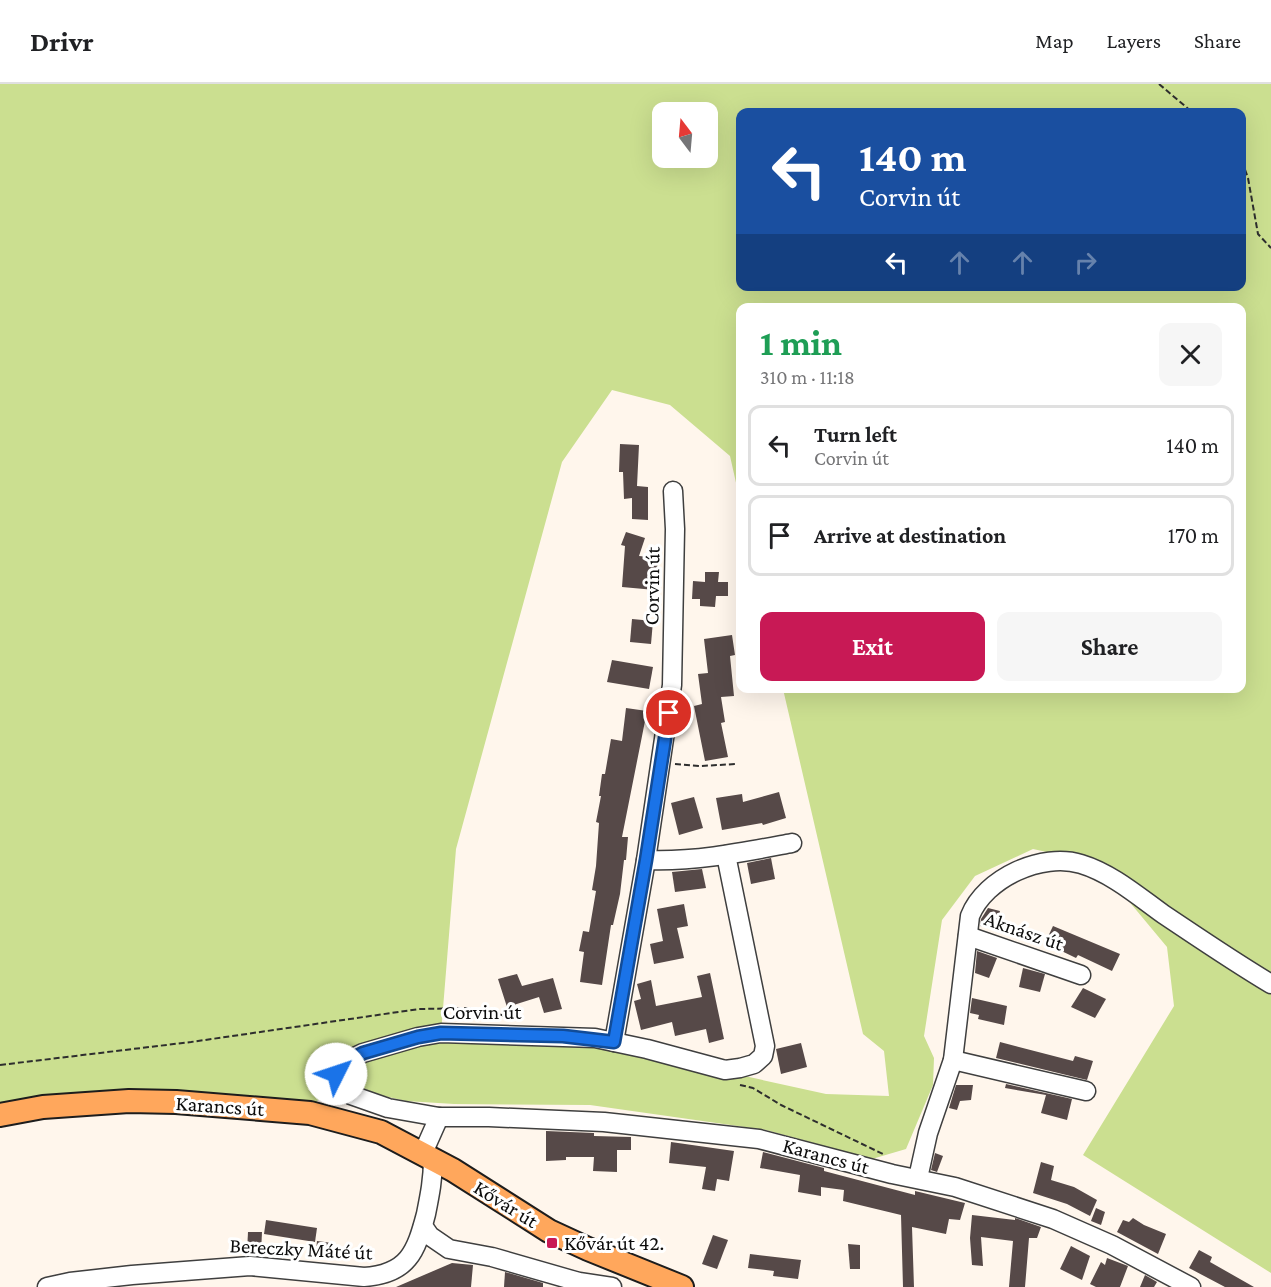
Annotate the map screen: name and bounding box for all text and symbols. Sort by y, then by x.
text: Drivr [30,26,94,57]
text: Map [1035,29,1074,53]
text: Layers [1107,29,1161,53]
text: Share [1194,29,1241,53]
north arrow [652,102,718,168]
map controls [652,102,718,168]
icon: left [760,132,838,210]
text: 140 m [859,133,967,180]
text: Corvin út [859,182,960,212]
icon: left [880,246,913,279]
icon: ahead [943,246,976,279]
icon: ahead [1006,246,1039,279]
icon: right [1069,246,1102,279]
text: 1 min [760,323,842,363]
button: close [1159,323,1222,386]
text: 310 m · 11:18 [760,366,855,388]
text: Turn left [814,422,897,447]
icon: left [763,429,796,462]
text: 140 m [1166,433,1219,458]
text: Corvin út [814,447,889,469]
icon: arrive [763,519,796,552]
text: Arrive at destination [814,523,1006,548]
text: 170 m [1168,523,1219,548]
street label: Corvin út [639,545,665,626]
button: Exit [760,612,985,681]
button: Share [997,612,1222,681]
pin [643,687,694,738]
icon: arrive [652,696,685,729]
street label: Aknász út [981,906,1068,956]
street label: Corvin út [443,1000,522,1024]
position arrow [304,1042,368,1106]
street label: Karancs út [175,1091,266,1121]
street label: Karancs út [780,1133,873,1179]
street label: Kővár út [470,1175,543,1234]
place label: Kővár út 42. [564,1231,664,1255]
street label: Bereczky Máté út [229,1233,374,1265]
marker: Kővár út 42. [545,1236,559,1250]

